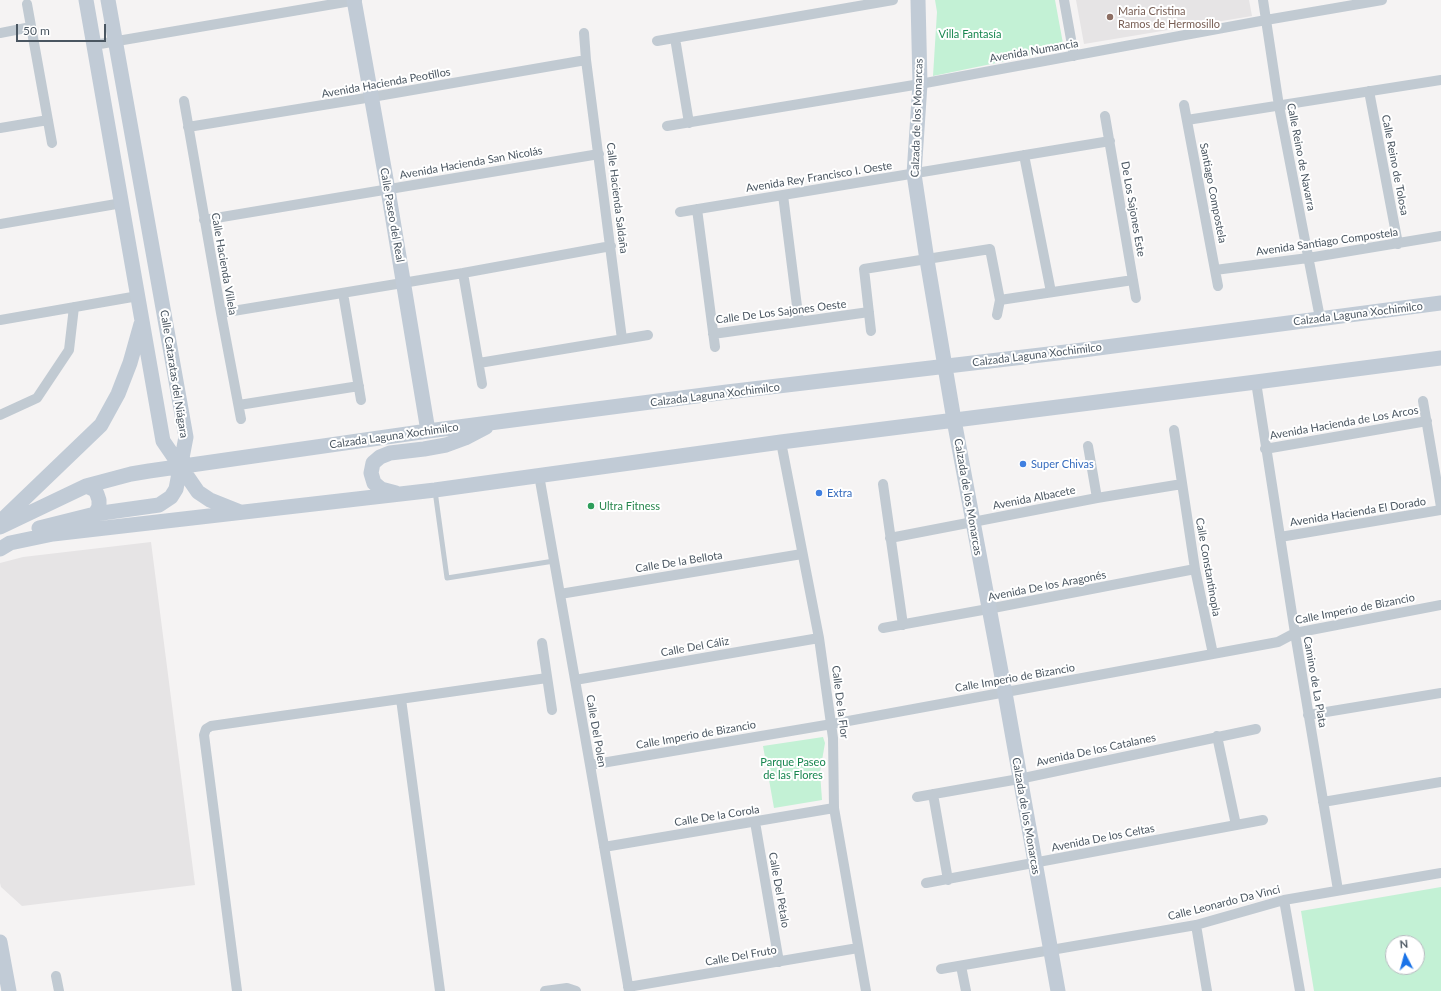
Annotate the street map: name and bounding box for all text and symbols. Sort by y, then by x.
place label: Maria Cristina Ramos de Hermosillo [1118,4,1220,30]
marker: Maria Cristina Ramos de Hermosillo [1105,12,1115,22]
scale bar [18,16,108,42]
text: 50 m [23,23,50,38]
park label: Villa Fantasía [939,27,1001,41]
street label: Avenida Numancia [989,37,1079,65]
street label: Calzada de los Monarcas [908,58,926,178]
street label: Avenida Hacienda Peotillos [320,65,452,101]
street label: Calle Reino de Navarra [1284,102,1318,212]
street label: Calle Reino de Tolosa [1379,114,1411,216]
street label: Calle Hacienda Saldaña [604,142,630,254]
street label: Santiago Compostela [1197,142,1229,244]
street label: Avenida Hacienda San Nicolás [398,144,544,182]
street label: Avenida Rey Francisco I. Oeste [745,159,893,195]
street label: De Los Sajones Este [1118,160,1148,258]
street label: Calle Paseo del Real [377,167,407,263]
street label: Calle Hacienda Villela [208,212,240,316]
street label: Avenida Santiago Compostela [1255,225,1399,259]
street label: Calle De Los Sajones Oeste [715,297,847,327]
street label: Calzada Laguna Xochimilco [1293,300,1423,328]
street label: Calle Cataratas del Niágara [157,309,191,439]
street label: Calzada Laguna Xochimilco [972,341,1102,369]
street label: Calzada Laguna Xochimilco [650,381,780,409]
street label: Avenida Hacienda de Los Arcos [1269,403,1419,443]
street label: Calzada Laguna Xochimilco [329,420,459,452]
street label: Calzada de los Monarcas [951,437,985,557]
place label: Super Chivas [1031,457,1094,471]
marker: Super Chivas [1018,459,1028,469]
street label: Avenida Albacete [992,484,1076,512]
place label: Extra [827,486,852,500]
marker: Extra [814,488,824,498]
street label: Avenida Hacienda El Dorado [1289,495,1427,529]
place label: Ultra Fitness [599,499,660,513]
marker: Ultra Fitness [586,501,596,511]
street label: Calle Constantinopla [1193,517,1223,617]
street label: Calle De la Bellota [635,549,723,575]
street label: Avenida De los Aragonés [987,568,1107,604]
street label: Calle Imperio de Bizancio [1294,591,1416,627]
street label: Calle Del Cáliz [660,634,730,660]
street label: Camino de La Plata [1300,635,1330,729]
street label: Calle Imperio de Bizancio [954,661,1076,695]
street label: Calle De la Flor [829,665,851,739]
street label: Calle Del Polen [583,694,609,768]
street label: Calle Imperio de Bizancio [635,718,757,752]
street label: Avenida De los Catalanes [1035,731,1157,769]
park label: Parque Paseo de las Flores [760,755,826,781]
street label: Calzada de los Monarcas [1009,756,1043,876]
street label: Calle De la Corola [674,803,760,829]
street label: Avenida De los Celtas [1050,822,1156,854]
street label: Calle Del Pétalo [766,851,792,929]
street label: Calle Leonardo Da Vinci [1167,883,1281,923]
north arrow [1385,935,1425,975]
text: N [1399,937,1409,950]
street label: Calle Del Fruto [704,943,778,969]

